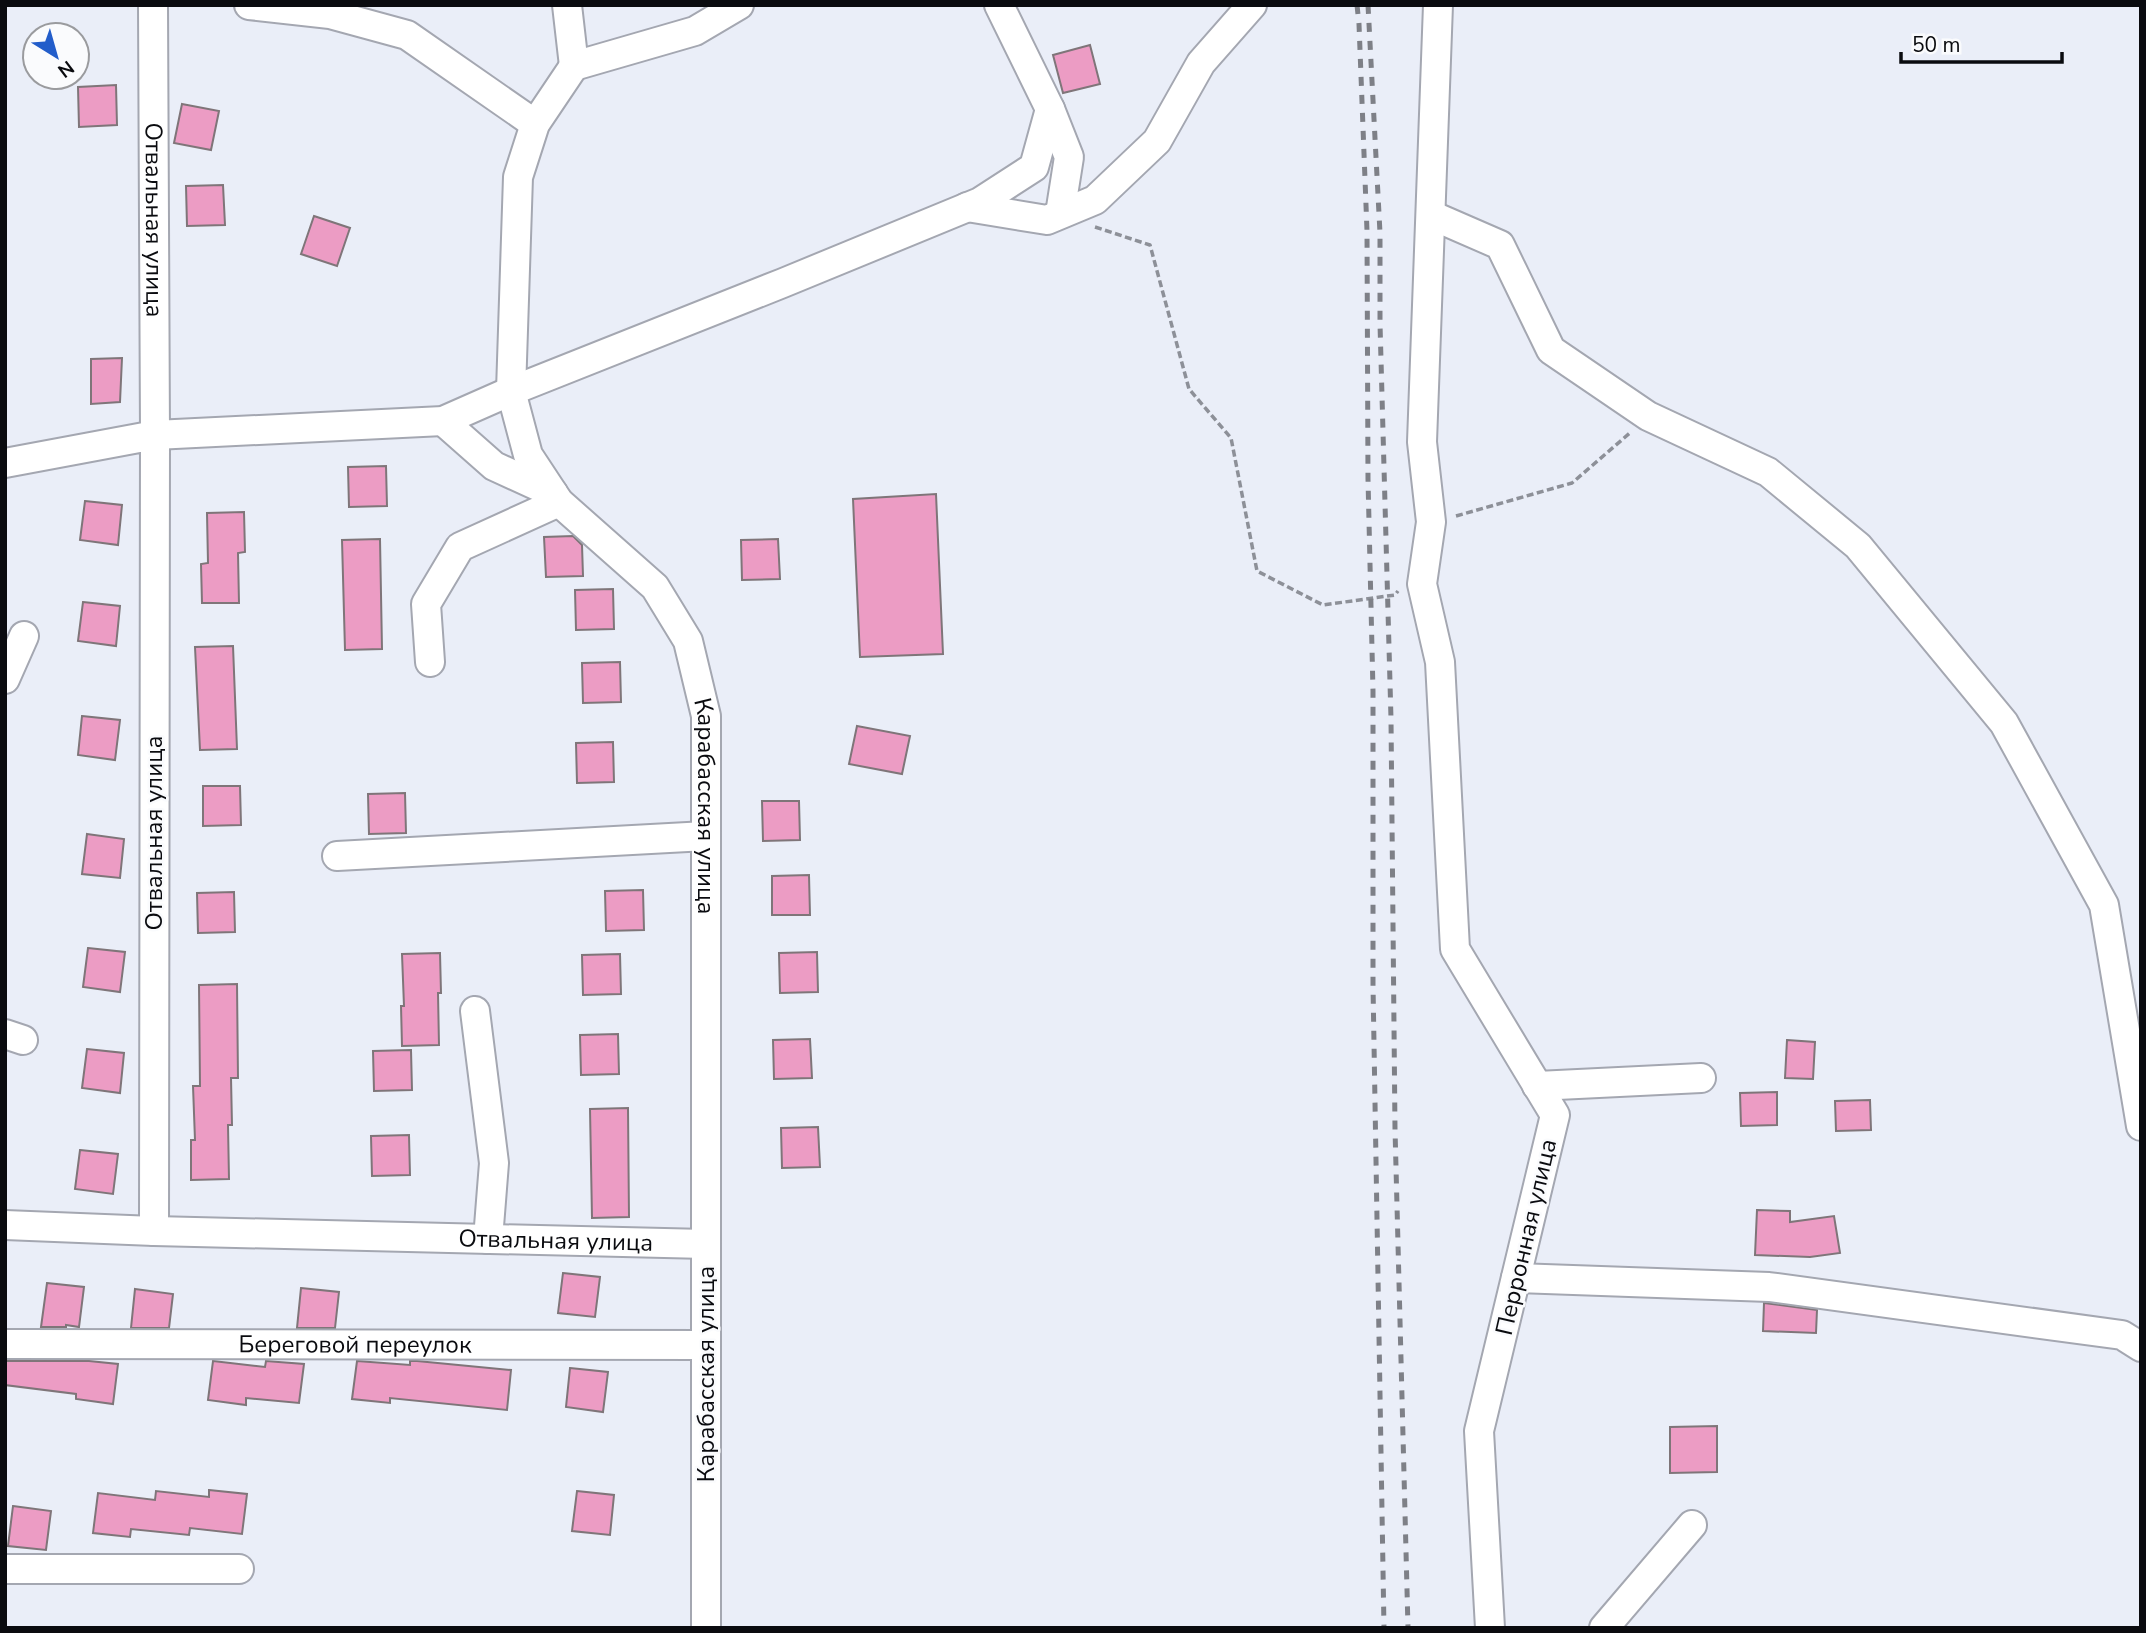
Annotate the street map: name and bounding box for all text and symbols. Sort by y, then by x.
north arrow [21,21,91,91]
scale bar [1901,21,2062,65]
text: 50 m [1912,31,1961,59]
text: N [52,54,79,83]
street label: Отвальная улица [138,122,170,318]
street label: Карабасская улица [686,695,722,914]
street label: Отвальная улица [138,736,170,930]
street label: Перронная улица [1488,1136,1564,1338]
street label: Отвальная улица [458,1222,654,1259]
street label: Карабасская улица [690,1266,722,1482]
street label: Береговой переулок [238,1328,472,1361]

